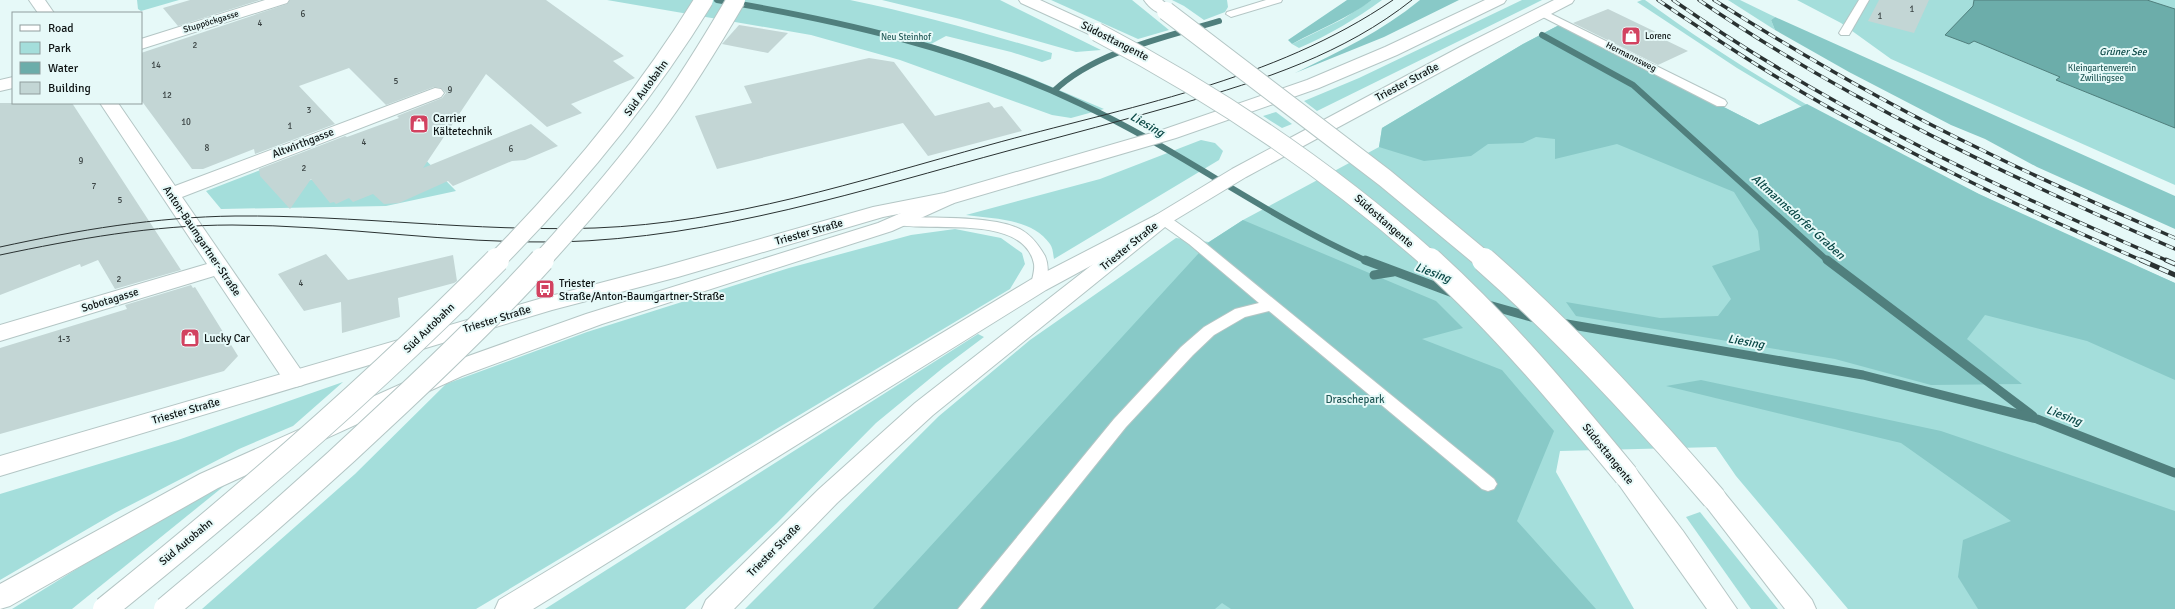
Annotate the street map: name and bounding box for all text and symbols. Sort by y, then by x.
house number: 1 [1910,4,1915,15]
street label: Stuppöckgasse [182,8,241,36]
house number: 6 [301,9,306,20]
house number: 1 [1878,11,1883,22]
legend [12,12,142,104]
house number: 4 [258,18,263,29]
street label: Südosttangente [1079,18,1151,64]
text: Road [48,21,74,36]
shop icon: Lorenc [1620,25,1642,47]
place label: Lorenc [1645,31,1671,42]
park label: Neu Steinhof [881,32,932,43]
house number: 2 [193,40,198,51]
street label: Hermannsweg [1604,40,1658,74]
text: Park [48,41,71,56]
water label: Grüner See [2099,46,2148,58]
street label: Süd Autobahn [621,58,671,118]
house number: 14 [151,60,161,71]
street label: Triester Straße [1373,60,1441,104]
text: Water [48,61,79,76]
park label: Kleingartenverein Zwillingsee [2068,63,2136,84]
house number: 5 [394,76,399,87]
text: Building [48,81,91,96]
house number: 9 [448,85,453,96]
house number: 12 [162,90,172,101]
house number: 3 [307,105,312,116]
water label: Liesing [1127,109,1168,142]
place label: Carrier Kältetechnik [433,112,493,138]
shop icon: Carrier Kältetechnik [408,113,430,135]
house number: 10 [181,117,191,128]
house number: 1 [288,121,293,132]
street label: Altwirthgasse [270,125,336,161]
house number: 4 [362,137,367,148]
house number: 8 [205,143,210,154]
house number: 6 [509,144,514,155]
house number: 9 [79,156,84,167]
house number: 2 [302,163,307,174]
water label: Altmannsdorfer Graben [1748,171,1848,263]
house number: 7 [92,181,97,192]
street label: Anton-Baumgartner-Straße [160,184,244,298]
street label: Südosttangente [1352,192,1416,250]
house number: 5 [118,195,123,206]
street label: Triester Straße [774,216,844,248]
street label: Triester Straße [1098,219,1160,273]
water label: Liesing [1413,260,1454,287]
house number: 2 [117,274,122,285]
place label: Triester Straße/Anton-Baumgartner-Straße [559,277,725,303]
house number: 4 [299,278,304,289]
bus stop icon: Triester Straße/Anton-Baumgartner-Straße [534,278,556,300]
street label: Sobotagasse [80,285,140,315]
street label: Süd Autobahn [401,300,457,356]
street label: Triester Straße [462,303,532,335]
shop icon: Lucky Car [179,327,201,349]
water label: Liesing [1727,331,1767,353]
place label: Lucky Car [204,332,250,345]
house number: 1-3 [58,334,70,345]
park label: Draschepark [1325,393,1385,406]
street label: Triester Straße [151,395,221,427]
water label: Liesing [2044,402,2085,430]
street label: Südosttangente [1580,421,1636,487]
street label: Süd Autobahn [157,516,215,568]
street label: Triester Straße [745,521,803,579]

